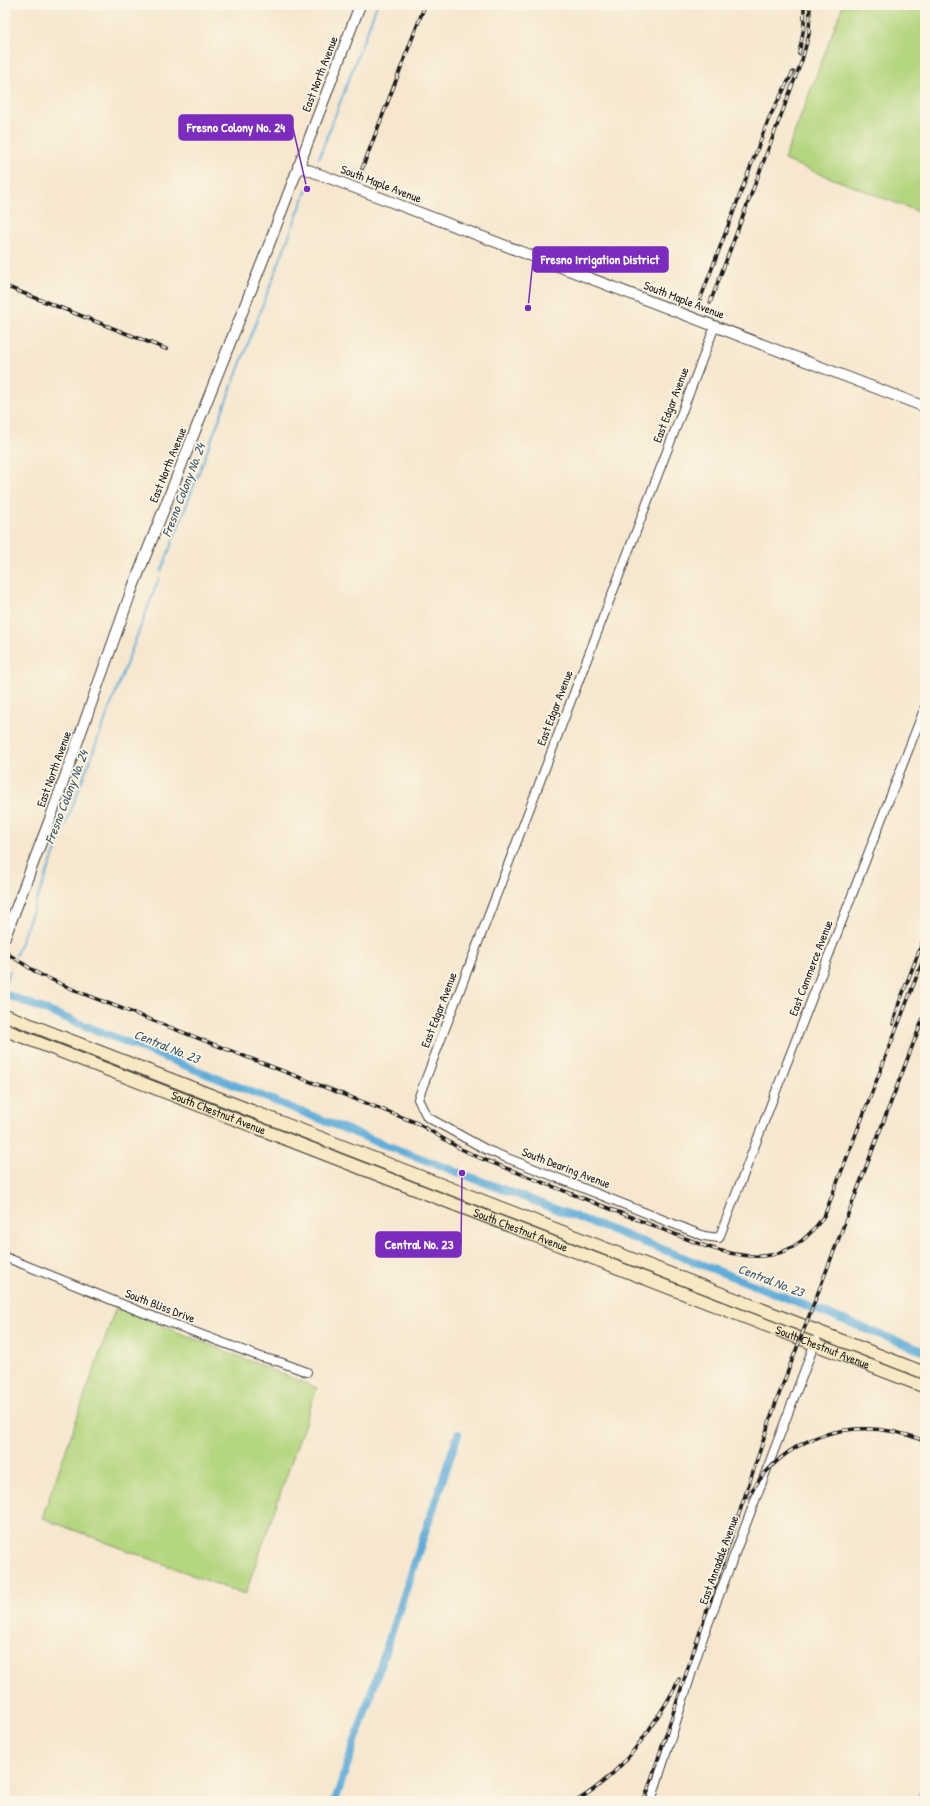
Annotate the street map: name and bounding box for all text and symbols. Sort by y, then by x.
street label: East North Avenue [297,33,342,114]
callout: Fresno Colony No. 24 [179,115,293,140]
text: Fresno Colony No. 24 [186,118,285,137]
street label: South Maple Avenue [338,160,424,207]
callout: Fresno Irrigation District [533,247,668,272]
text: Fresno Irrigation District [540,250,660,269]
street label: South Maple Avenue [641,276,727,323]
street label: East Edgar Avenue [648,365,693,445]
street label: East North Avenue [145,424,190,505]
water label: Fresno Colony No. 24 [157,440,209,539]
street label: East Edgar Avenue [532,668,577,748]
street label: East North Avenue [32,728,75,809]
water label: Fresno Colony No. 24 [40,747,92,846]
street label: East Commerce Avenue [784,917,837,1018]
street label: East Edgar Avenue [416,970,461,1050]
water label: Central No. 23 [132,1025,203,1068]
street label: South Chestnut Avenue [169,1086,269,1138]
street label: South Dearing Avenue [519,1143,613,1192]
street label: South Chestnut Avenue [471,1204,571,1256]
callout: Central No. 23 [376,1232,461,1257]
text: Central No. 23 [384,1235,454,1253]
water label: Central No. 23 [736,1259,808,1301]
street label: South Bliss Drive [123,1284,198,1327]
street label: South Chestnut Avenue [773,1321,873,1373]
street label: East Annadale Avenue [695,1513,743,1607]

